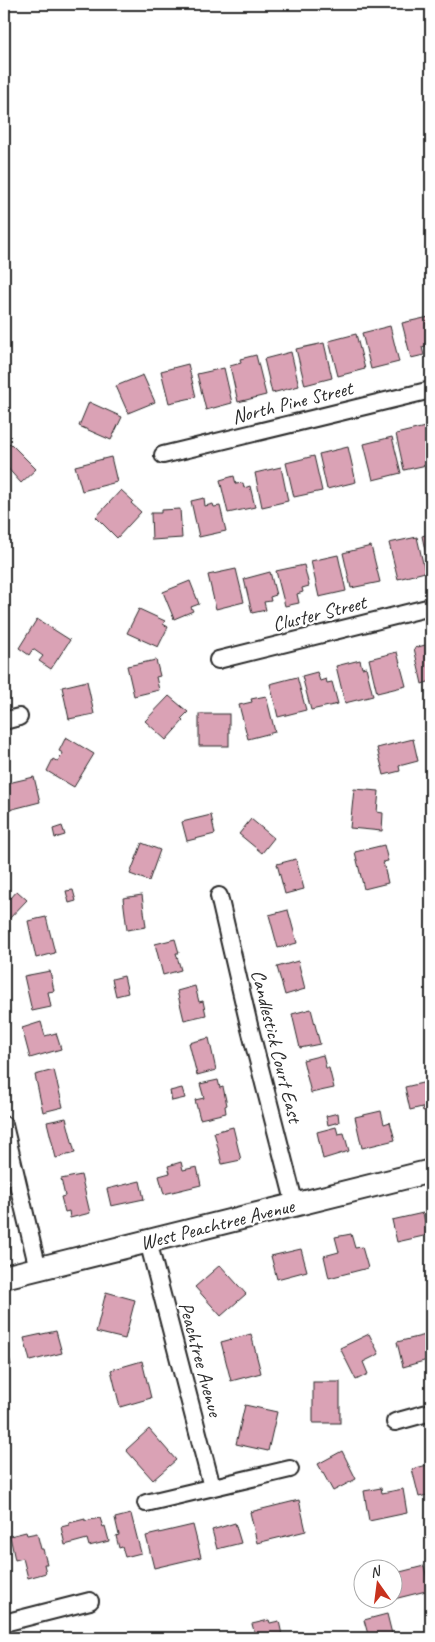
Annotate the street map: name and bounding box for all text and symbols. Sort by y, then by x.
street label: North Pine Street [229,375,357,429]
street label: Cluster Street [270,589,371,637]
street label: Candlestick Court East [245,967,308,1127]
street label: West Peachtree Avenue [138,1193,298,1256]
street label: Peachtree Avenue [173,1299,228,1420]
north arrow [352,1560,402,1610]
text: N [369,1562,383,1581]

